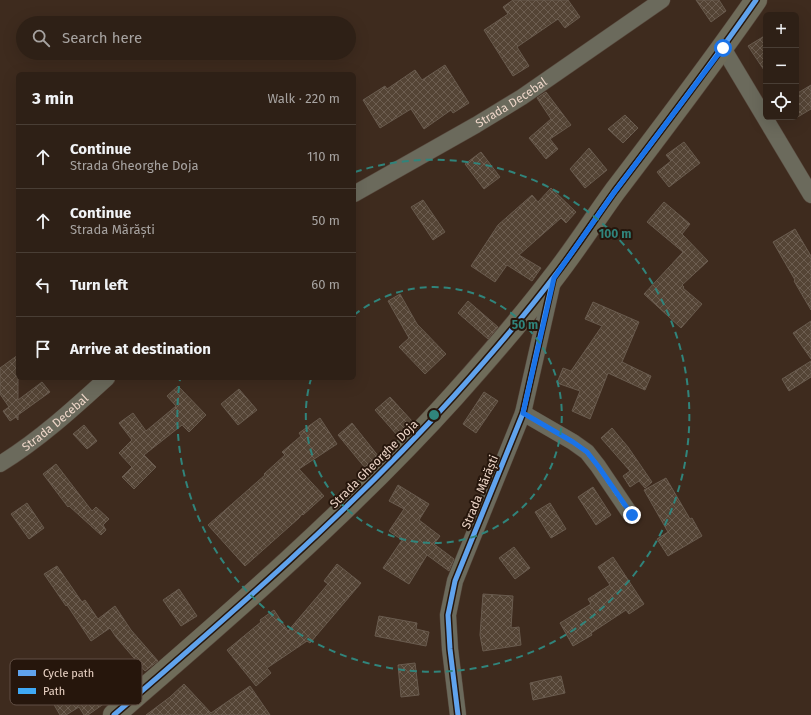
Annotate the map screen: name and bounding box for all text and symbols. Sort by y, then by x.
map controls [763,12,799,120]
button: + [763,12,799,48]
search box [16,16,356,60]
icon: search [30,27,52,49]
text: Search here [62,29,142,47]
route start [714,39,732,57]
button: − [763,48,799,84]
street label: Strada Decebal [473,75,550,131]
button: locate [763,84,799,120]
text: 3 min [32,88,74,109]
text: Walk · 220 m [268,91,340,106]
text: Continue [70,140,131,158]
icon: ahead [32,146,54,168]
text: 110 m [307,149,340,164]
text: Strada Gheorghe Doja [70,158,199,173]
text: Continue [70,204,131,222]
icon: ahead [32,210,54,232]
text: 50 m [312,213,340,228]
text: Strada Mărăști [70,222,155,237]
text: 100 m [599,227,631,241]
icon: left [32,274,54,296]
text: Turn left [70,276,128,294]
text: 60 m [311,277,340,292]
text: 50 m [512,318,538,332]
icon: arrive [32,338,54,360]
text: Arrive at destination [70,340,211,358]
street label: Strada Decebal [19,391,92,454]
centre of rings [427,408,441,422]
street label: Strada Gheorghe Doja [327,417,421,511]
street label: Strada Mărăști [459,453,502,531]
route end [623,506,641,524]
legend [10,659,142,705]
text: Cycle path [43,667,94,680]
text: Path [43,685,65,698]

